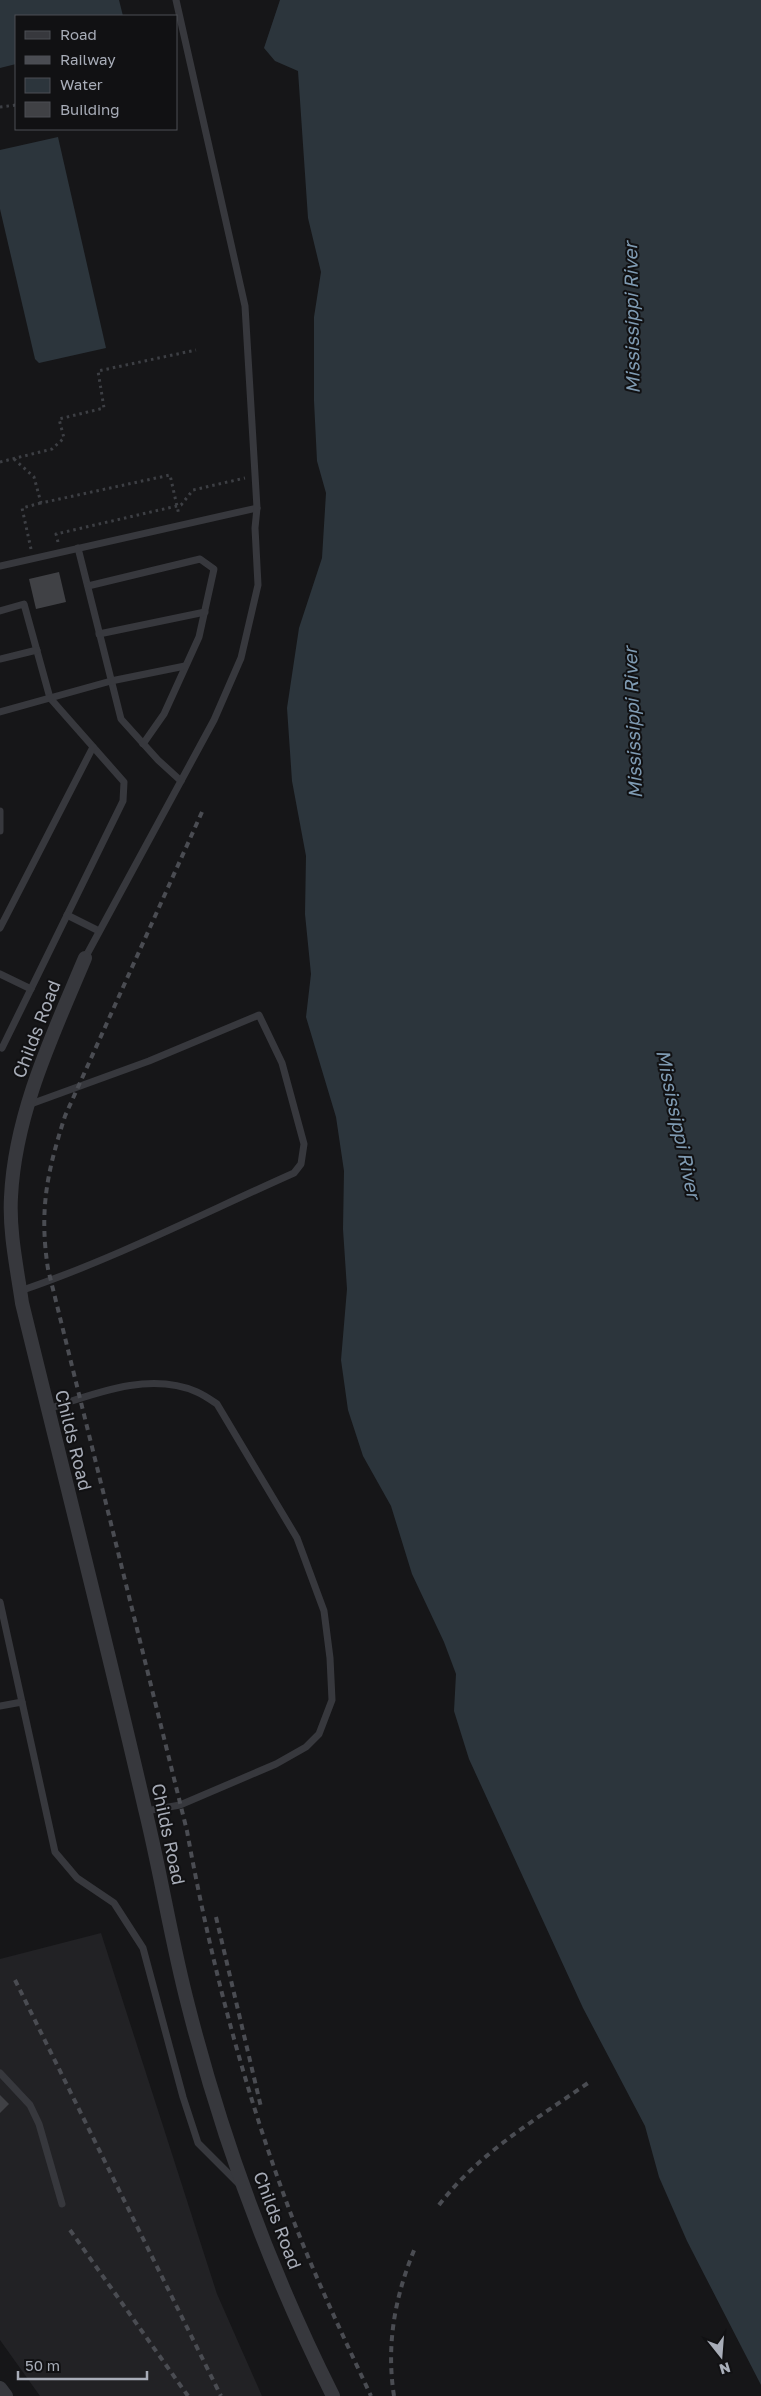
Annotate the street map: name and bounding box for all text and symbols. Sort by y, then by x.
legend [15,15,178,130]
text: Road [60,25,97,43]
text: Railway [60,50,116,68]
text: Water [60,75,103,93]
text: Building [60,100,120,118]
water label: Mississippi River [618,239,644,394]
water label: Mississippi River [618,644,646,799]
street label: Childs Road [7,977,65,1081]
water label: Mississippi River [652,1047,707,1203]
street label: Childs Road [51,1387,97,1493]
street label: Childs Road [148,1781,190,1887]
street label: Childs Road [249,2168,307,2272]
north arrow [696,2331,746,2381]
scale bar [18,2348,146,2380]
text: 50 m [25,2356,60,2374]
text: N [717,2359,733,2379]

